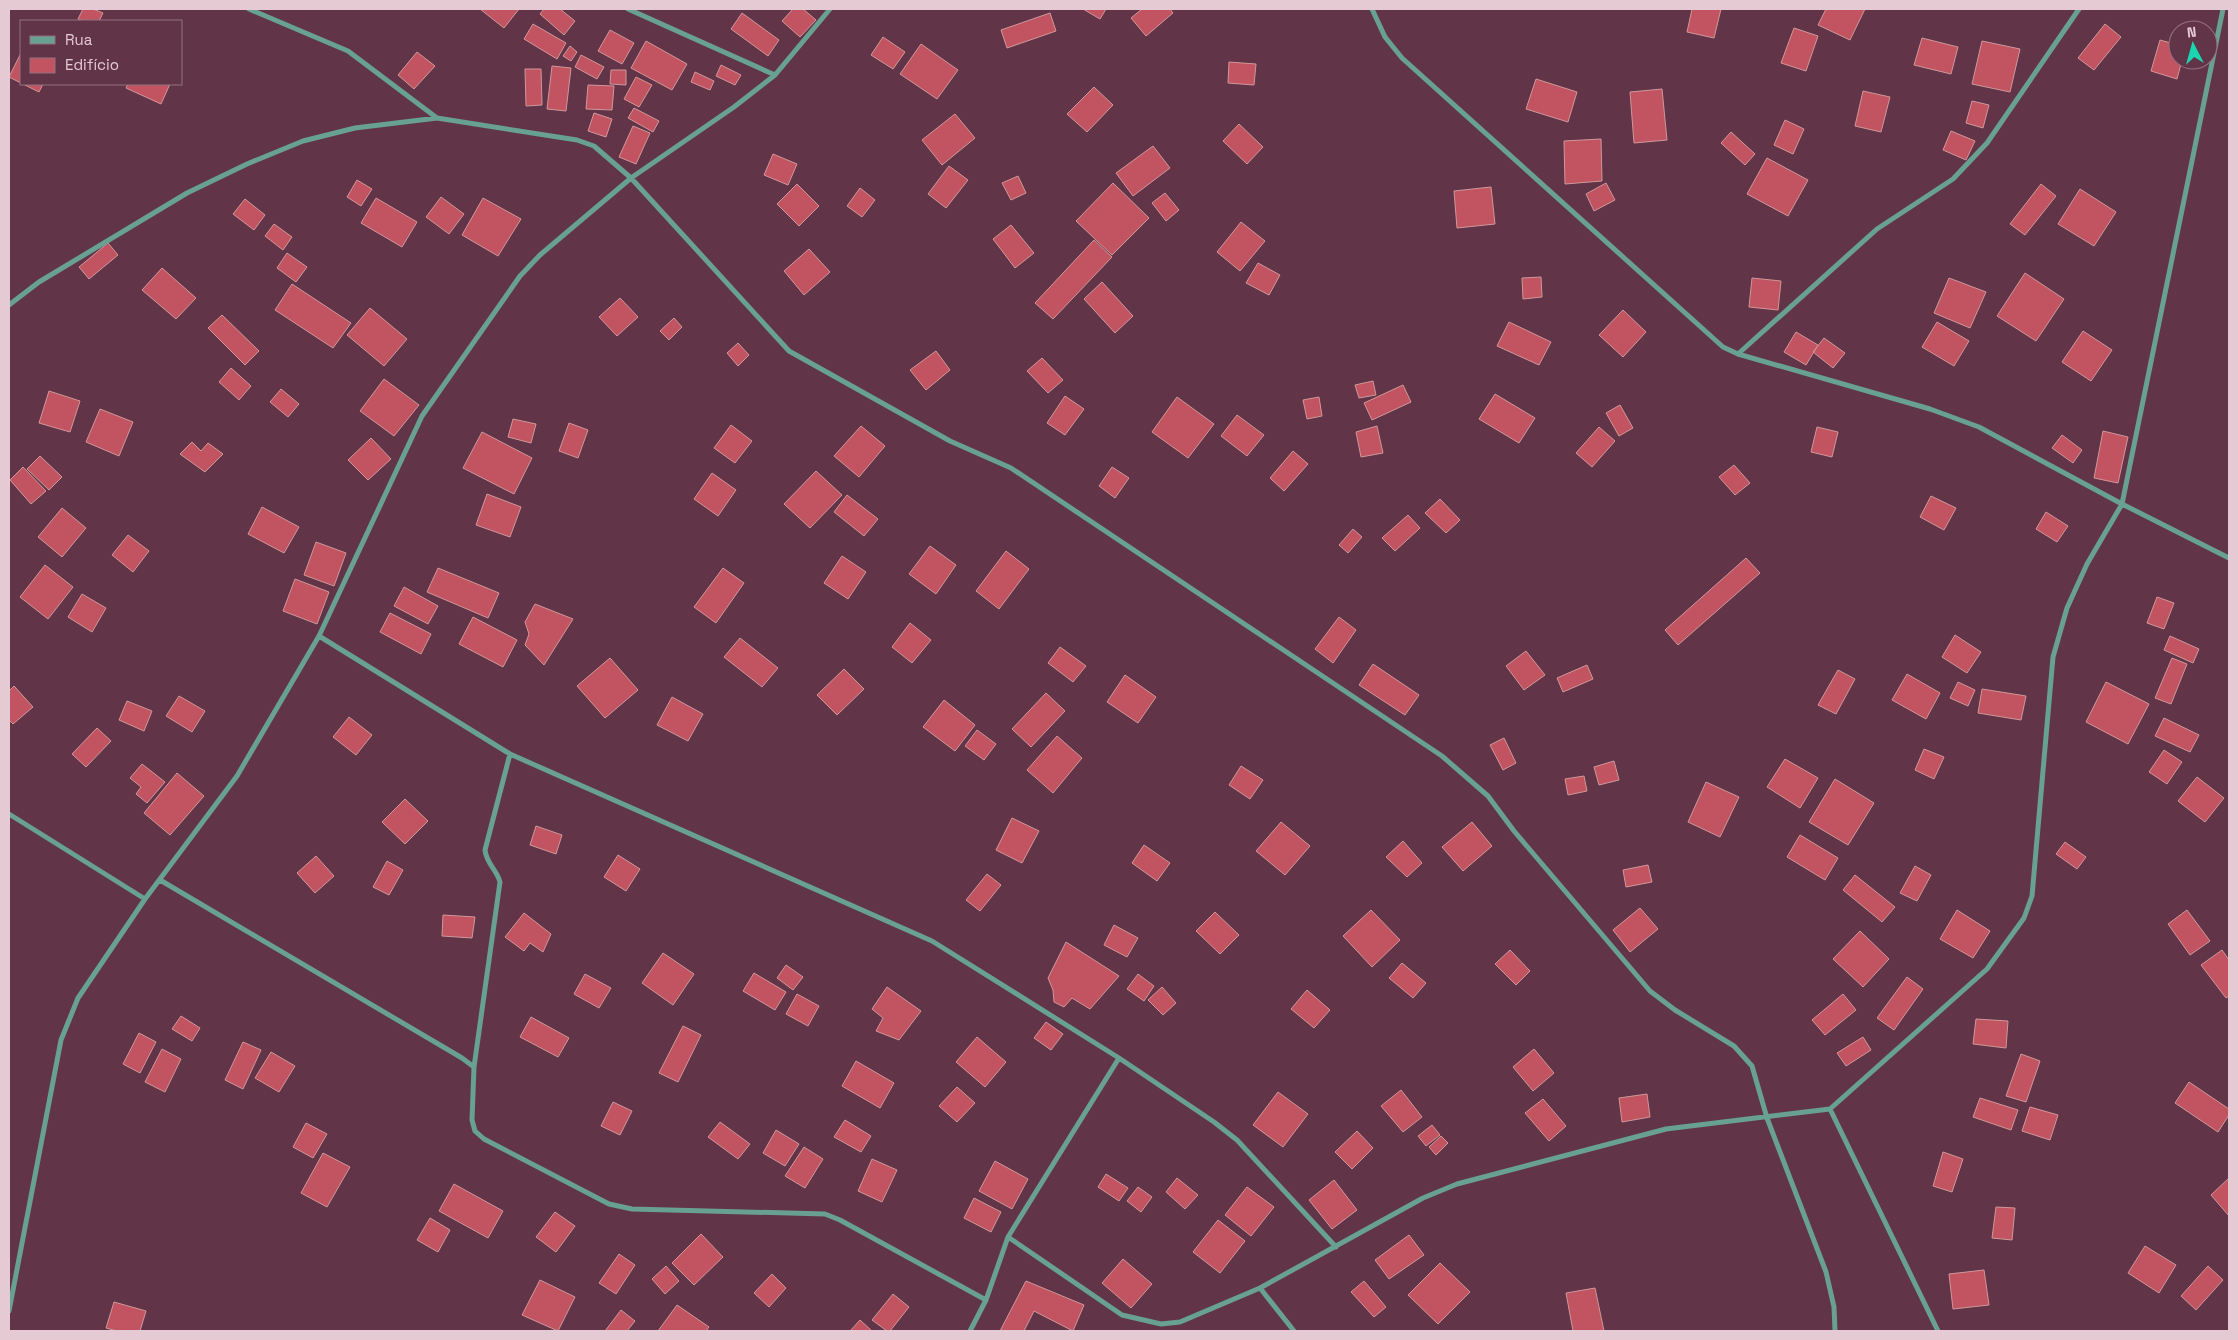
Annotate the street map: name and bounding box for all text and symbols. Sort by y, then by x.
legend [20,20,182,85]
north arrow [2168,20,2218,70]
text: N [2186,23,2197,42]
text: Rua [65,30,93,49]
text: Edifício [65,55,119,74]

